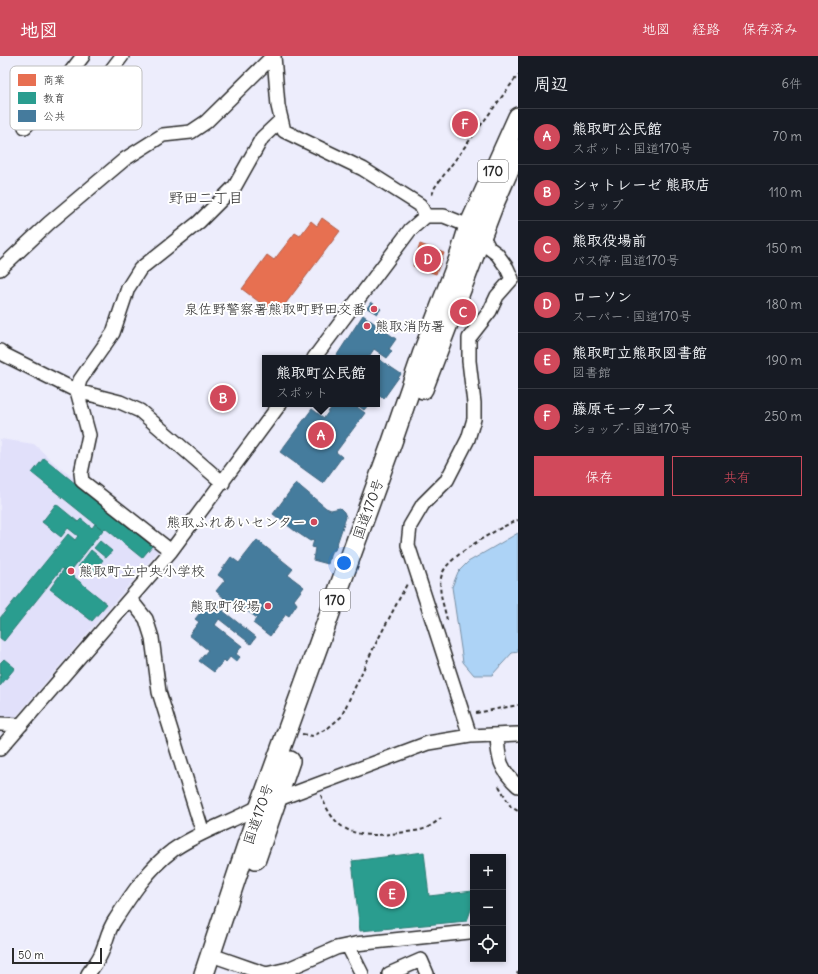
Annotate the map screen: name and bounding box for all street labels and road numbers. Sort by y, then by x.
road number: 170 [478,160,508,182]
street label: 国道170号 [349,476,387,542]
road number: 170 [320,589,350,611]
street label: 国道170号 [239,781,277,847]

